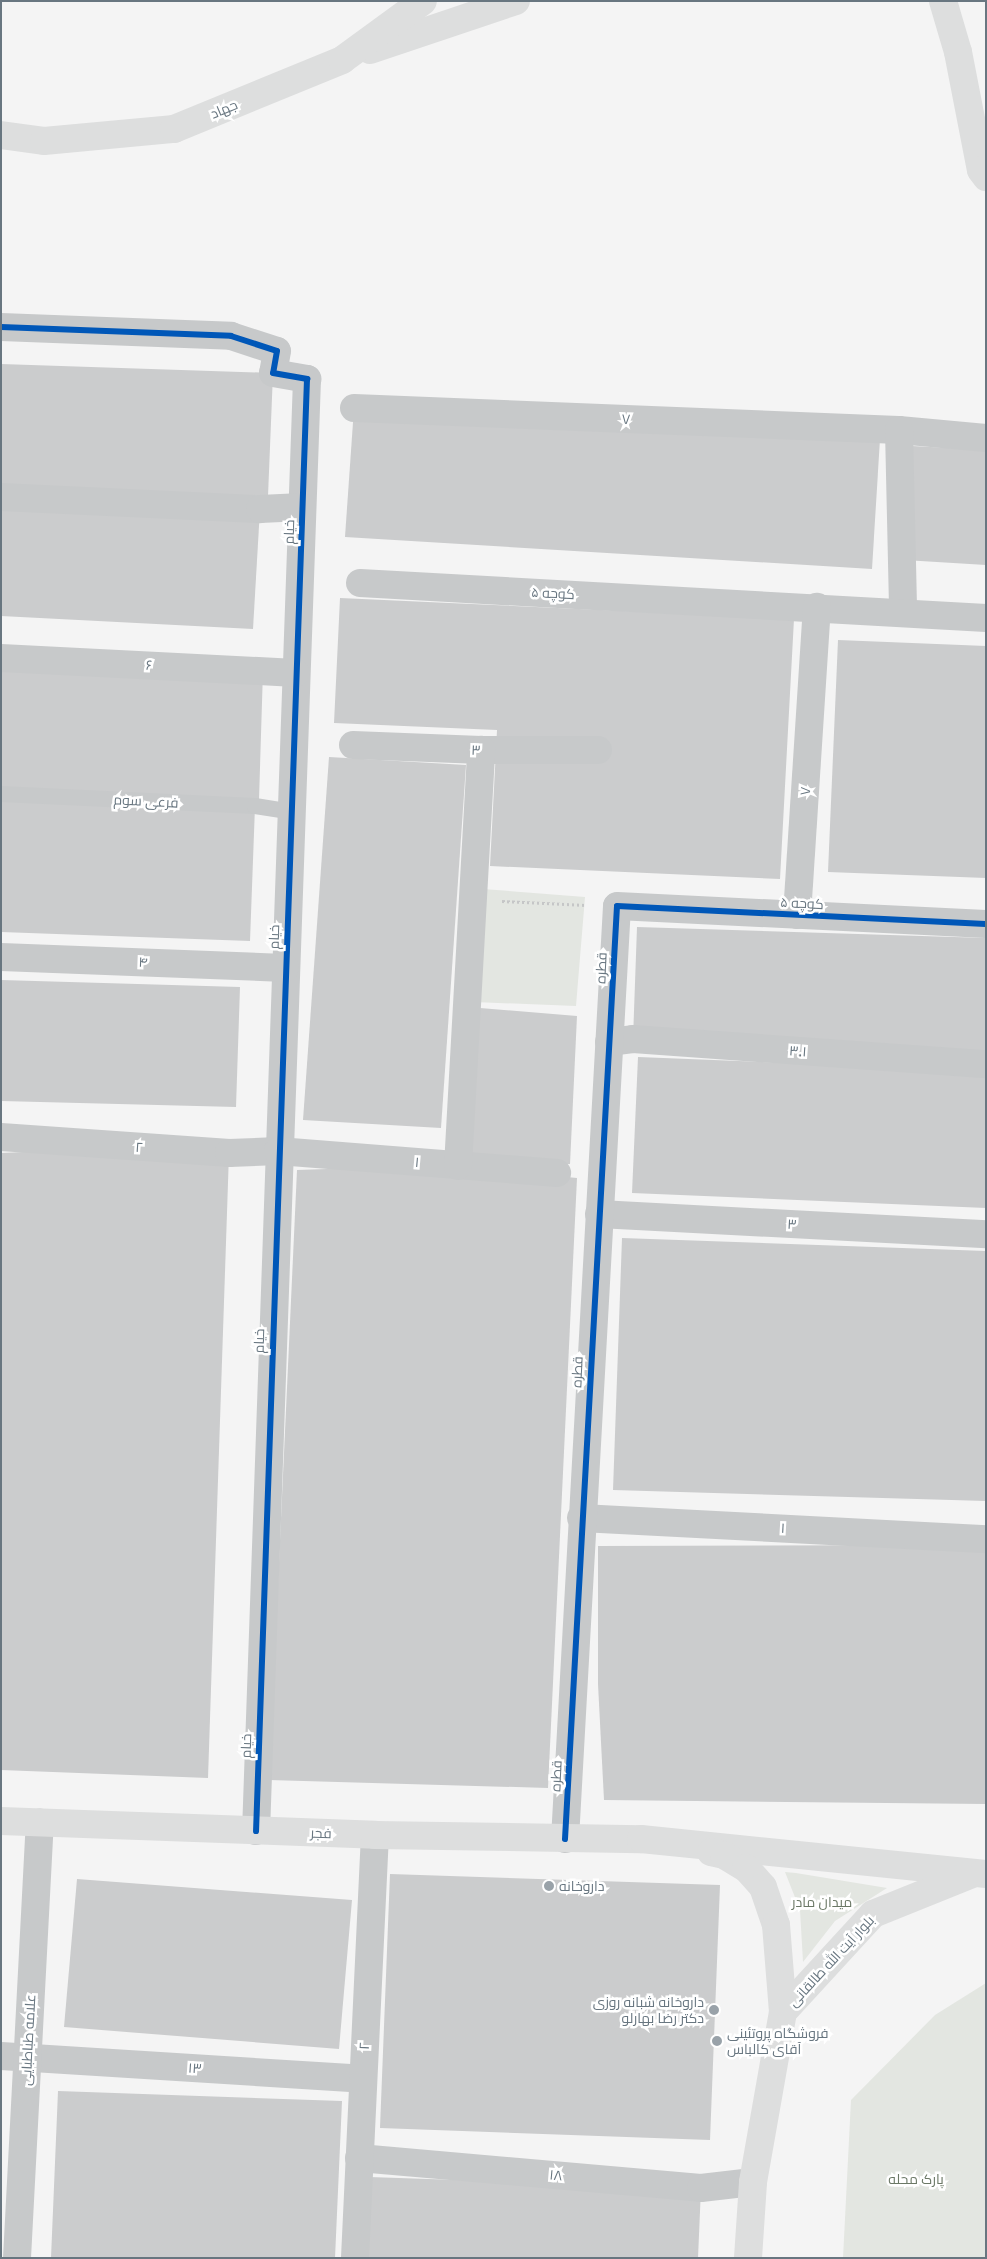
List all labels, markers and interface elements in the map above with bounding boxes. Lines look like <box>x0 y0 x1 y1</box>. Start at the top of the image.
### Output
street label: جهاد <box>208 96 240 122</box>
street label: ۷ <box>621 410 631 428</box>
street label: خیام <box>280 519 298 545</box>
street label: کوچه ۵ <box>531 583 575 603</box>
street label: ۶ <box>145 656 153 674</box>
street label: ۳ <box>471 741 481 759</box>
street label: ۷ <box>796 786 814 796</box>
street label: فرعی سوم <box>113 791 179 811</box>
street label: کوچه ۵ <box>780 893 824 913</box>
street label: خیام <box>265 924 283 950</box>
street label: قطره <box>592 952 610 984</box>
street label: ۴ <box>138 953 148 971</box>
street label: ۳.۱ <box>789 1042 807 1060</box>
street label: ۲ <box>135 1138 143 1156</box>
street label: ۱ <box>414 1153 420 1171</box>
street label: ۳ <box>787 1215 797 1233</box>
street label: خیام <box>250 1328 268 1354</box>
street label: قطره <box>568 1356 586 1388</box>
street label: ۱ <box>780 1519 786 1537</box>
street label: خیام <box>237 1733 255 1759</box>
street label: قطره <box>547 1760 565 1792</box>
street label: فجر <box>310 1824 332 1842</box>
place label: داروخانه <box>559 1878 605 1894</box>
marker: داروخانه <box>543 1880 555 1892</box>
park label: میدان مادر <box>792 1894 852 1910</box>
street label: بلوار آیت الله طالقانی <box>784 1912 878 2010</box>
street label: علامه طباطبایی <box>17 1994 39 2086</box>
place label: داروخانه شبانه روزی دکتر رضا بهارلو <box>593 1994 704 2026</box>
marker: داروخانه شبانه روزی دکتر رضا بهارلو <box>708 2004 720 2016</box>
place label: فروشگاه پروتئینی آقای کالباس <box>727 2025 828 2058</box>
marker: فروشگاه پروتئینی آقای کالباس <box>711 2035 723 2047</box>
street label: ۲ <box>355 2042 373 2050</box>
street label: ۱۳ <box>188 2059 202 2077</box>
street label: ۱۸ <box>549 2166 563 2184</box>
park label: پارک محله <box>888 2171 944 2187</box>

